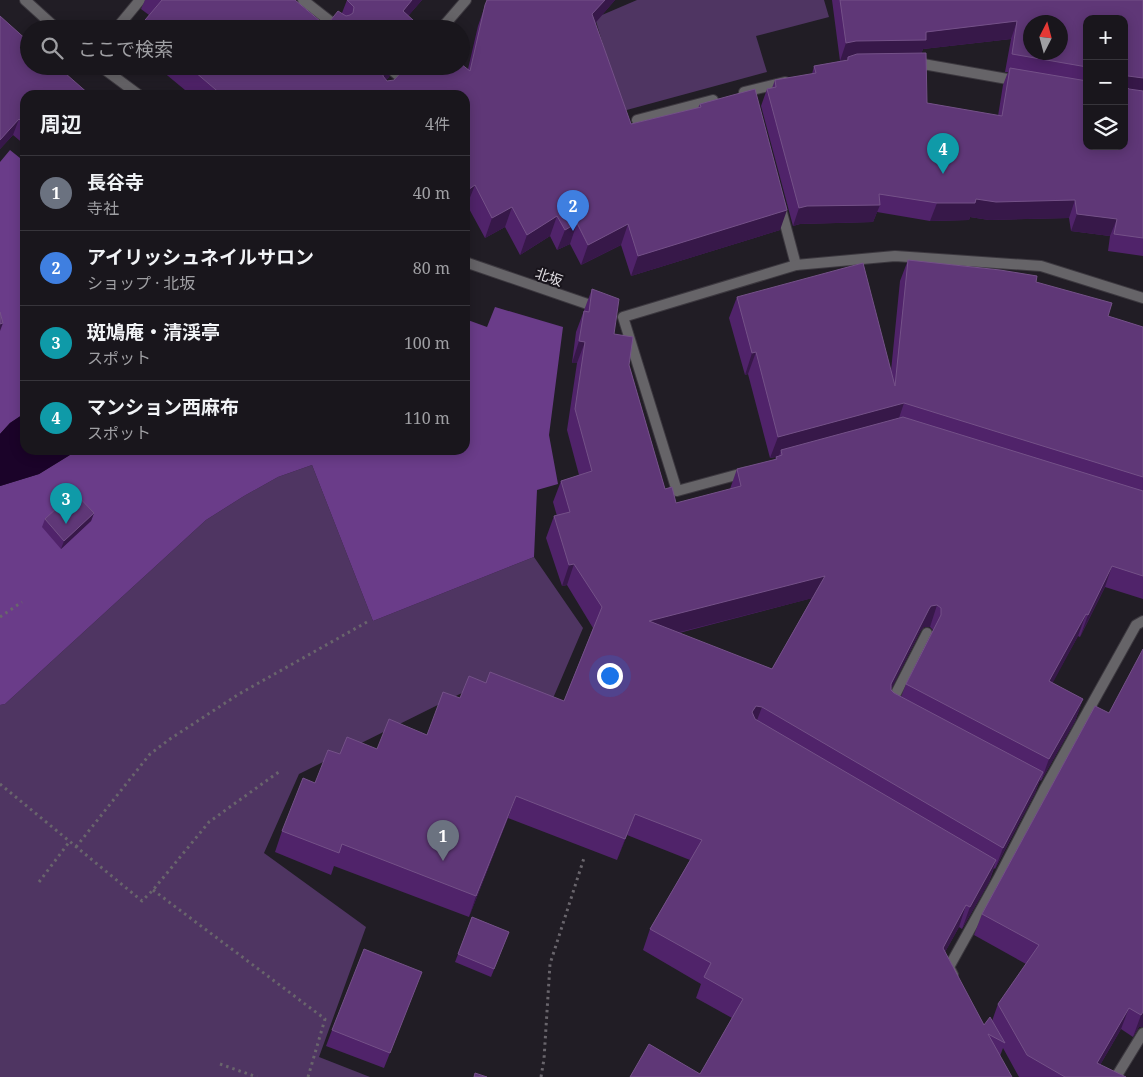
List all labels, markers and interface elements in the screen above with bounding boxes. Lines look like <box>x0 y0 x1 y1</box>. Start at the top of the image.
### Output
north arrow <box>1023 15 1068 60</box>
map controls <box>1083 15 1128 150</box>
button: + <box>1083 15 1128 60</box>
search box <box>20 20 470 75</box>
icon: search <box>38 34 66 62</box>
text: ここで検索 <box>78 36 173 62</box>
button: − <box>1083 60 1128 105</box>
button: layers <box>1083 105 1128 150</box>
text: 周辺 <box>40 110 82 138</box>
text: 4件 <box>425 113 450 135</box>
pin: 4 <box>927 133 959 174</box>
text: 長谷寺 <box>87 169 144 195</box>
text: 1 <box>51 182 61 204</box>
text: 40 m <box>413 182 450 204</box>
pin: 2 <box>557 190 589 231</box>
text: 寺社 <box>87 197 119 219</box>
text: アイリッシュネイルサロン <box>87 244 314 270</box>
text: 2 <box>51 257 61 279</box>
text: 80 m <box>413 257 450 279</box>
street label: 北坂 <box>533 263 565 290</box>
text: ショップ · 北坂 <box>87 272 195 294</box>
text: 斑鳩庵・清渓亭 <box>87 319 220 345</box>
text: 3 <box>51 332 61 354</box>
text: 100 m <box>404 332 450 354</box>
text: スポット <box>87 347 151 369</box>
text: マンション西麻布 <box>87 394 239 420</box>
text: 4 <box>51 407 61 429</box>
text: 110 m <box>404 407 450 429</box>
text: スポット <box>87 422 151 444</box>
pin: 3 <box>50 483 82 524</box>
your location <box>597 663 623 689</box>
pin: 1 <box>427 820 459 861</box>

